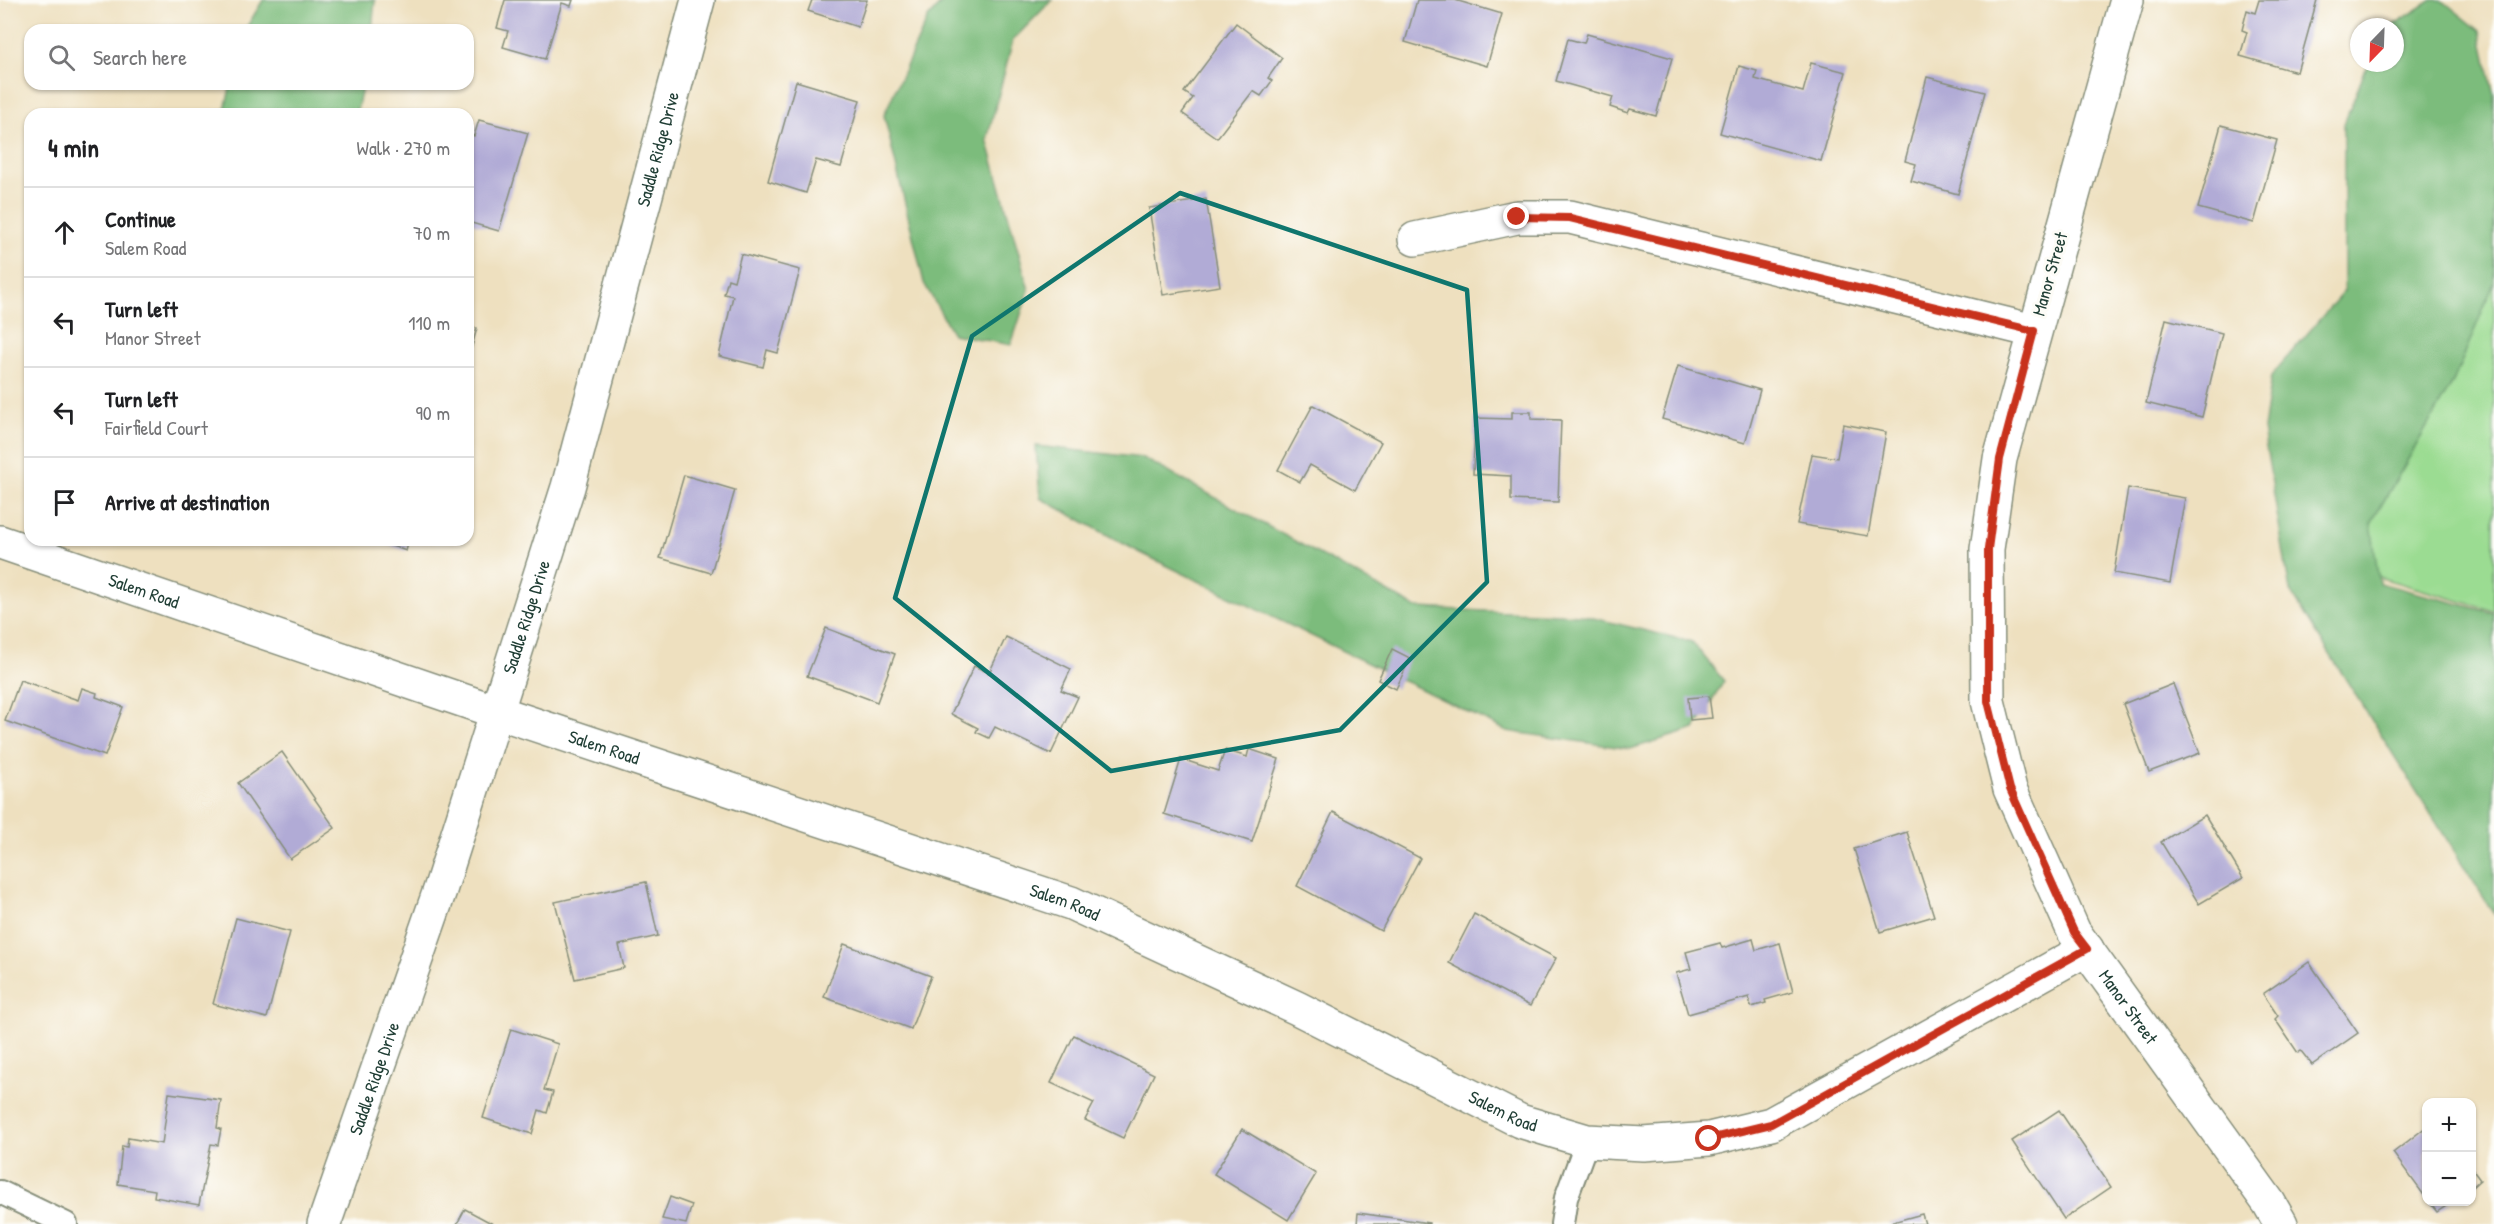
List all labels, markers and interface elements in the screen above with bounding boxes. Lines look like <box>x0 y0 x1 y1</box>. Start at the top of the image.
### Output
north arrow <box>2350 18 2404 72</box>
search box <box>24 24 474 90</box>
icon: search <box>45 41 78 74</box>
text: Search here <box>93 42 187 72</box>
street label: Saddle Ridge Drive <box>630 89 685 209</box>
text: 4 min <box>48 130 99 165</box>
text: Walk · 270 m <box>357 134 450 161</box>
route end <box>1503 203 1529 229</box>
text: Continue <box>105 204 176 234</box>
icon: ahead <box>48 216 81 249</box>
text: 70 m <box>413 219 450 246</box>
street label: Manor Street <box>2026 228 2074 319</box>
text: Salem Road <box>105 234 186 261</box>
text: Turn left <box>105 294 178 324</box>
icon: left <box>48 306 81 339</box>
text: 110 m <box>408 309 450 336</box>
text: Manor Street <box>105 324 201 351</box>
text: Turn left <box>105 384 178 414</box>
icon: left <box>48 396 81 429</box>
text: 90 m <box>416 399 450 426</box>
text: Fairfield Court <box>105 414 208 441</box>
icon: arrive <box>48 486 81 519</box>
text: Arrive at destination <box>105 487 270 517</box>
street label: Saddle Ridge Drive <box>496 557 556 677</box>
street label: Salem Road <box>105 567 183 614</box>
street label: Salem Road <box>565 724 643 771</box>
street label: Salem Road <box>1027 877 1104 927</box>
street label: Manor Street <box>2093 964 2164 1050</box>
street label: Saddle Ridge Drive <box>343 1019 405 1138</box>
street label: Salem Road <box>1465 1084 1540 1137</box>
map controls <box>2422 1098 2476 1206</box>
button: + <box>2422 1098 2476 1152</box>
route start <box>1695 1125 1721 1151</box>
button: − <box>2422 1152 2476 1206</box>

